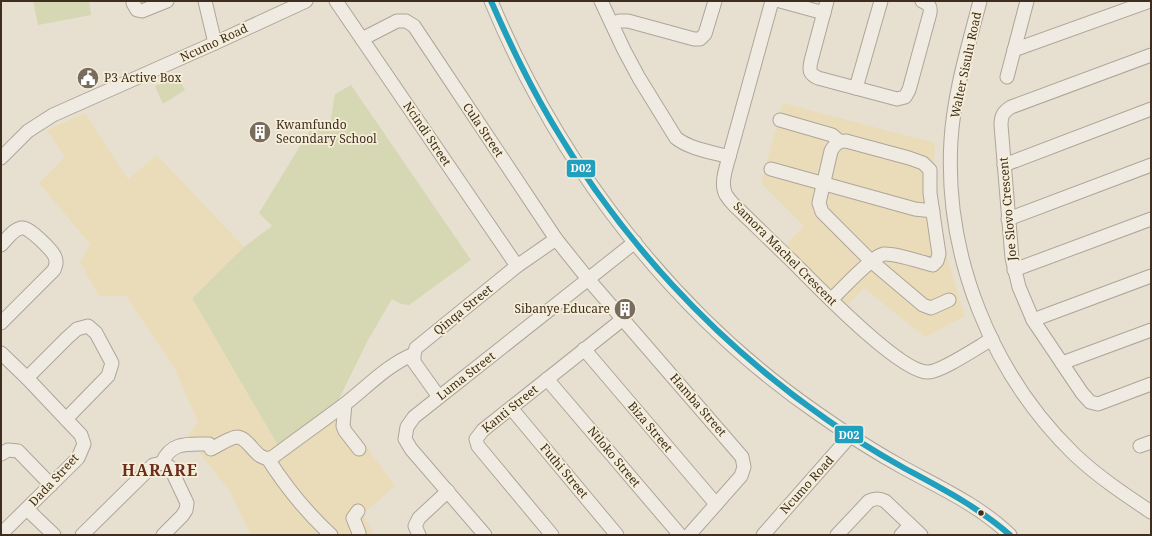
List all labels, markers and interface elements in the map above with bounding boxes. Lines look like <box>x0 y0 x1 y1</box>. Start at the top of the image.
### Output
street label: Walter Sisulu Road <box>946 10 985 120</box>
street label: Ncumo Road <box>177 19 251 66</box>
public building icon: P3 Active Box <box>75 65 101 91</box>
place label: P3 Active Box <box>104 69 182 86</box>
street label: Ncindi Street <box>400 98 455 169</box>
street label: Cula Street <box>459 99 508 160</box>
place label: Kwamfundo Secondary School <box>276 116 377 147</box>
building icon: Kwamfundo Secondary School <box>247 119 273 145</box>
street label: Joe Slovo Crescent <box>994 156 1021 263</box>
line badge: D02 <box>566 159 596 178</box>
text: D02 <box>571 160 591 175</box>
street label: Samora Machel Crescent <box>730 198 841 309</box>
street label: Qinqa Street <box>430 281 496 339</box>
building icon: Sibanye Educare <box>612 296 638 322</box>
place label: Sibanye Educare <box>514 300 610 317</box>
street label: Luma Street <box>433 347 498 404</box>
street label: Hamba Street <box>666 370 730 440</box>
street label: Kanti Street <box>478 381 541 436</box>
street label: Biza Street <box>624 398 677 456</box>
street label: Ntloko Street <box>584 423 645 491</box>
line badge: D02 <box>834 425 864 444</box>
text: D02 <box>839 427 859 442</box>
street label: Futhi Street <box>536 440 592 502</box>
street label: Dada Street <box>25 450 82 510</box>
street label: Ncumo Road <box>776 451 838 517</box>
district label: HARARE <box>122 459 198 481</box>
unlabelled marker <box>976 508 986 518</box>

